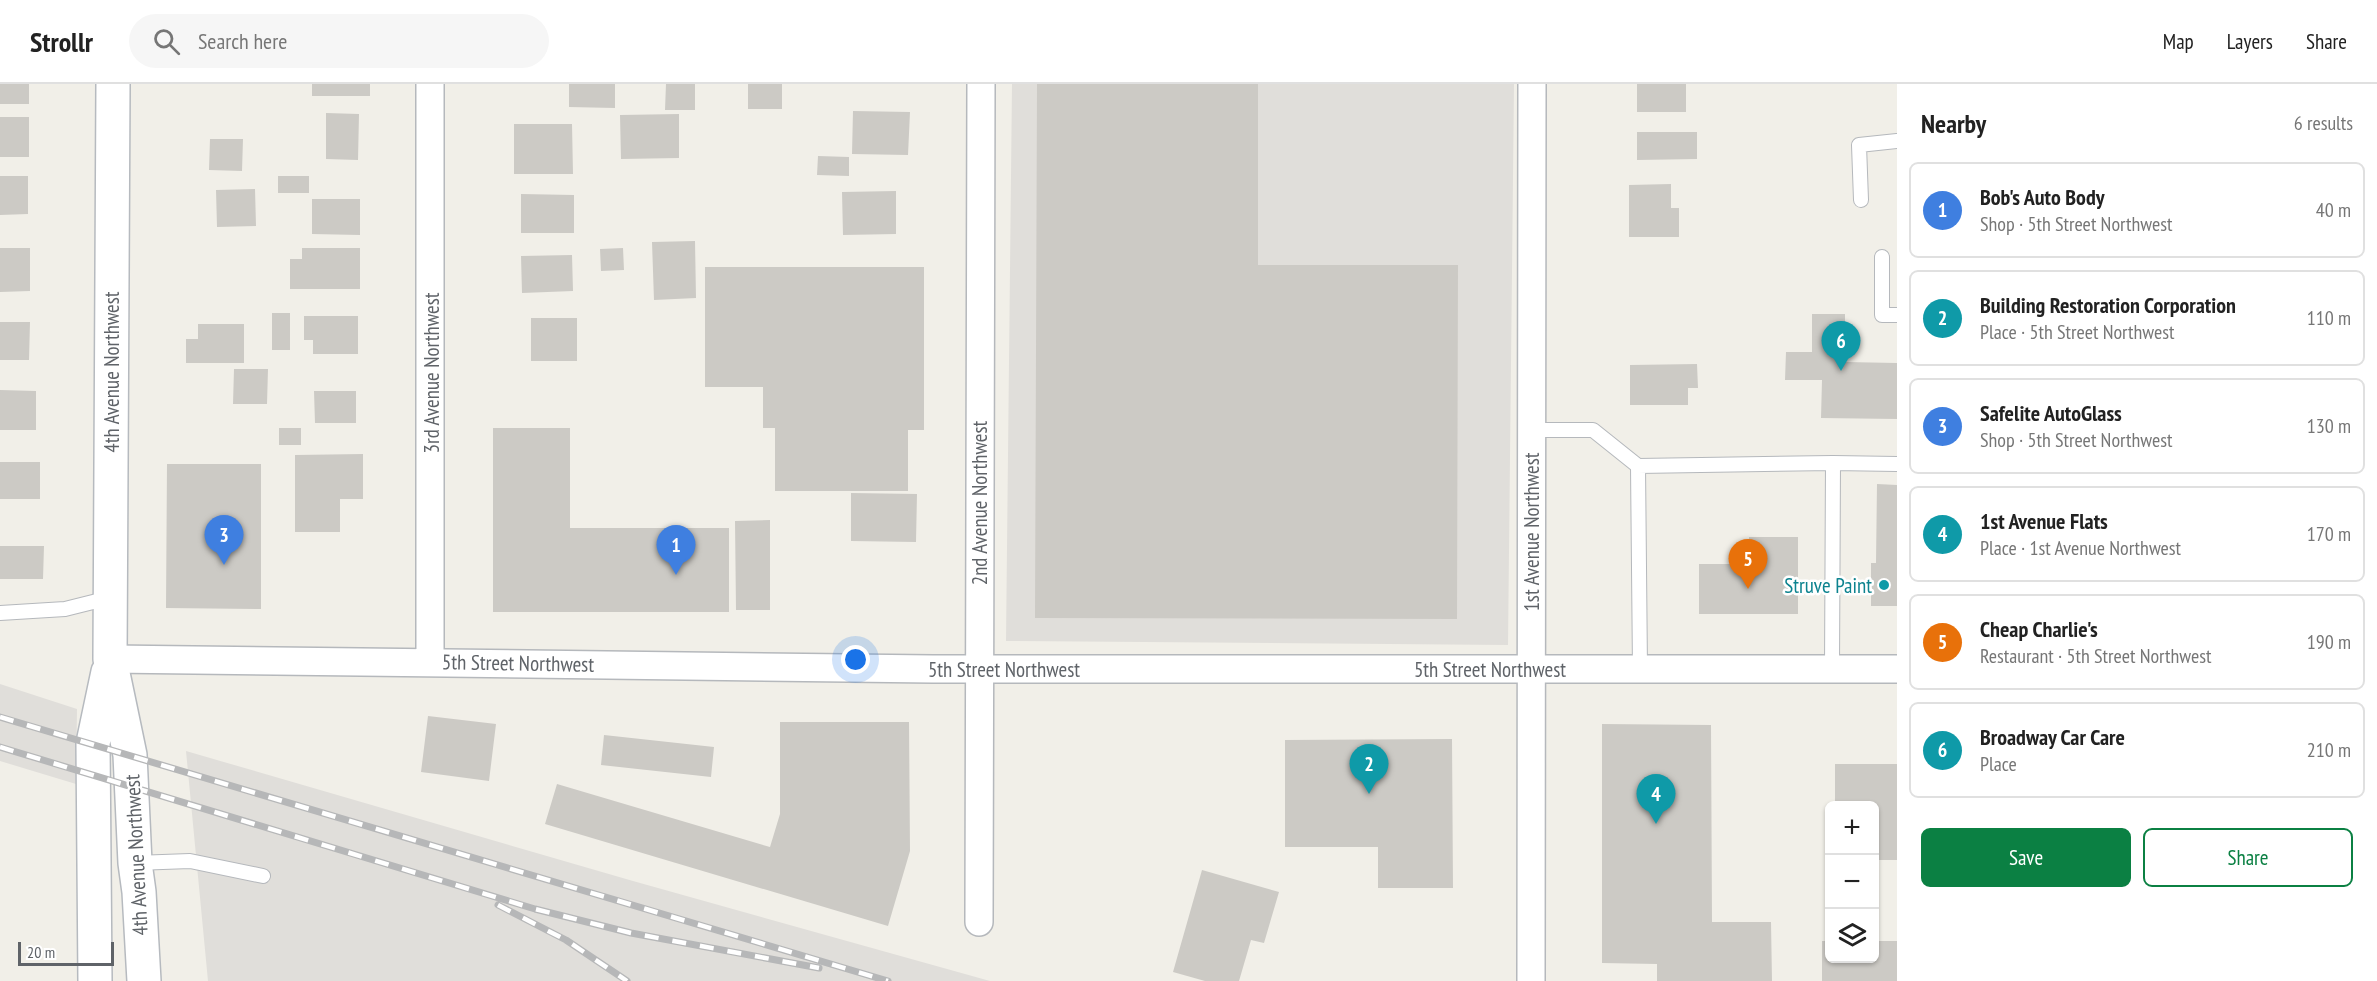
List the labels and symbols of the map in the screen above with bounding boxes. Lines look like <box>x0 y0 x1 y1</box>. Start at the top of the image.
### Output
street label: 4th Avenue Northwest <box>98 291 125 453</box>
street label: 3rd Avenue Northwest <box>418 292 445 454</box>
pin: 6 <box>1822 322 1860 371</box>
street label: 2nd Avenue Northwest <box>966 420 993 585</box>
street label: 1st Avenue Northwest <box>1518 452 1545 612</box>
pin: 3 <box>204 516 244 565</box>
pin: 1 <box>656 526 696 575</box>
pin: 5 <box>1728 540 1768 589</box>
place label: Struve Paint <box>1784 572 1872 599</box>
marker: Struve Paint <box>1877 578 1891 592</box>
your location <box>841 645 870 674</box>
street label: 5th Street Northwest <box>442 648 595 678</box>
street label: 5th Street Northwest <box>928 656 1080 683</box>
street label: 5th Street Northwest <box>1414 656 1566 683</box>
pin: 2 <box>1350 744 1388 794</box>
street label: 4th Avenue Northwest <box>118 774 154 936</box>
pin: 4 <box>1636 774 1676 824</box>
scale bar <box>18 939 114 966</box>

